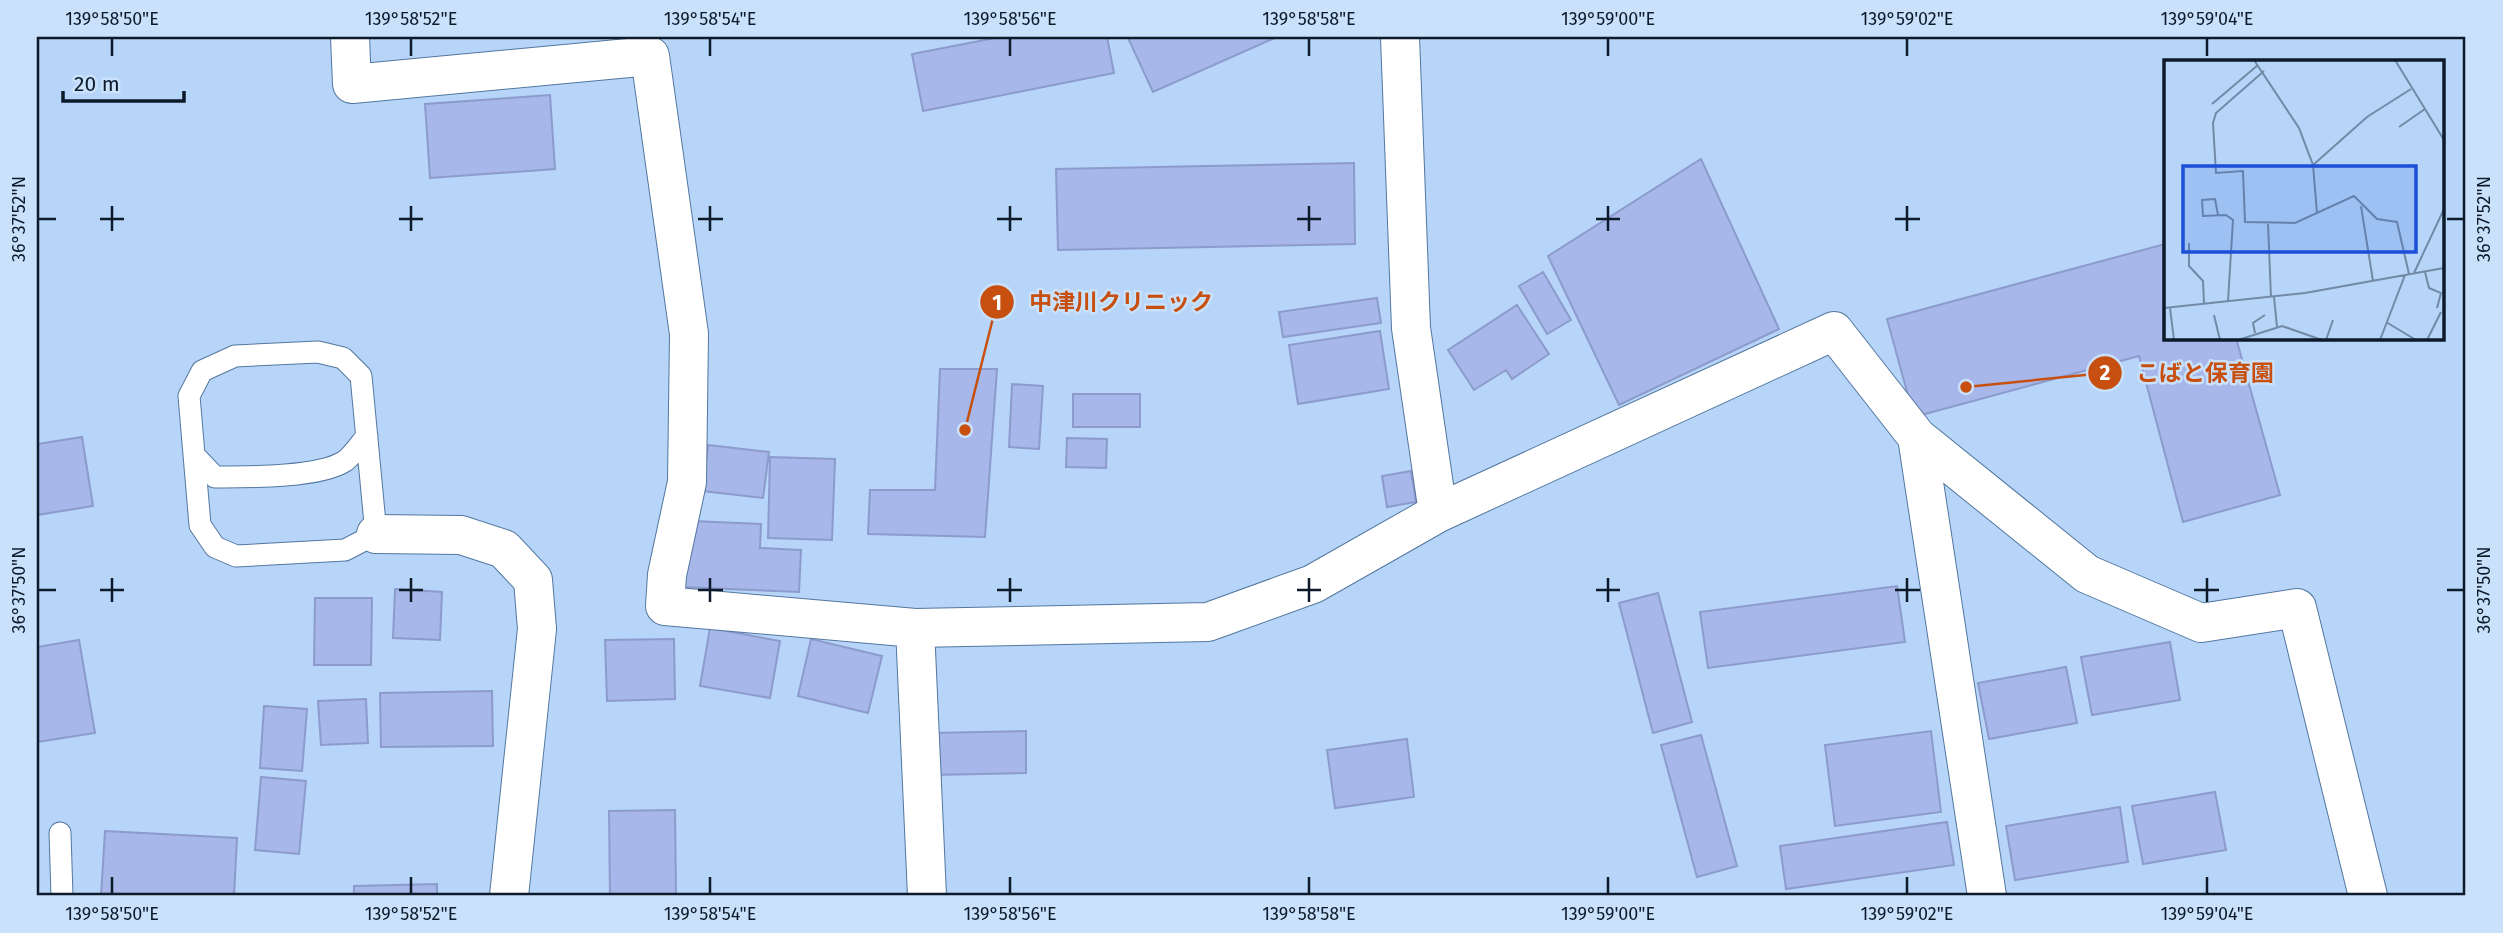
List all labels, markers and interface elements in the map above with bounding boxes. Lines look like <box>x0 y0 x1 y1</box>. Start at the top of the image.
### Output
text: 139°58'50"E <box>65 8 159 30</box>
text: 139°58'52"E <box>365 8 457 30</box>
text: 139°58'54"E <box>664 8 756 30</box>
text: 139°58'56"E <box>963 8 1057 30</box>
text: 139°58'58"E <box>1262 8 1356 30</box>
text: 139°59'00"E <box>1561 8 1655 30</box>
text: 139°59'02"E <box>1861 8 1953 30</box>
text: 139°59'04"E <box>2161 8 2253 30</box>
scale bar <box>63 60 184 104</box>
inset map <box>2164 60 2444 340</box>
text: 20 m <box>74 71 120 97</box>
text: 36°37'52"N <box>8 176 30 262</box>
text: 36°37'52"N <box>2473 176 2495 262</box>
callout: 中津川クリニック <box>980 280 1227 324</box>
text: 中津川クリニック <box>1029 288 1213 316</box>
text: 1 <box>992 290 1002 316</box>
callout: こばと保育園 <box>2087 351 2288 395</box>
text: こばと保育園 <box>2136 359 2274 387</box>
text: 2 <box>2100 360 2111 386</box>
text: 36°37'50"N <box>8 546 30 634</box>
text: 36°37'50"N <box>2473 546 2495 634</box>
text: 139°58'50"E <box>65 903 159 925</box>
text: 139°58'52"E <box>365 903 457 925</box>
text: 139°58'54"E <box>664 903 756 925</box>
text: 139°58'56"E <box>963 903 1057 925</box>
text: 139°58'58"E <box>1262 903 1356 925</box>
text: 139°59'00"E <box>1561 903 1655 925</box>
text: 139°59'02"E <box>1861 903 1953 925</box>
text: 139°59'04"E <box>2161 903 2253 925</box>

